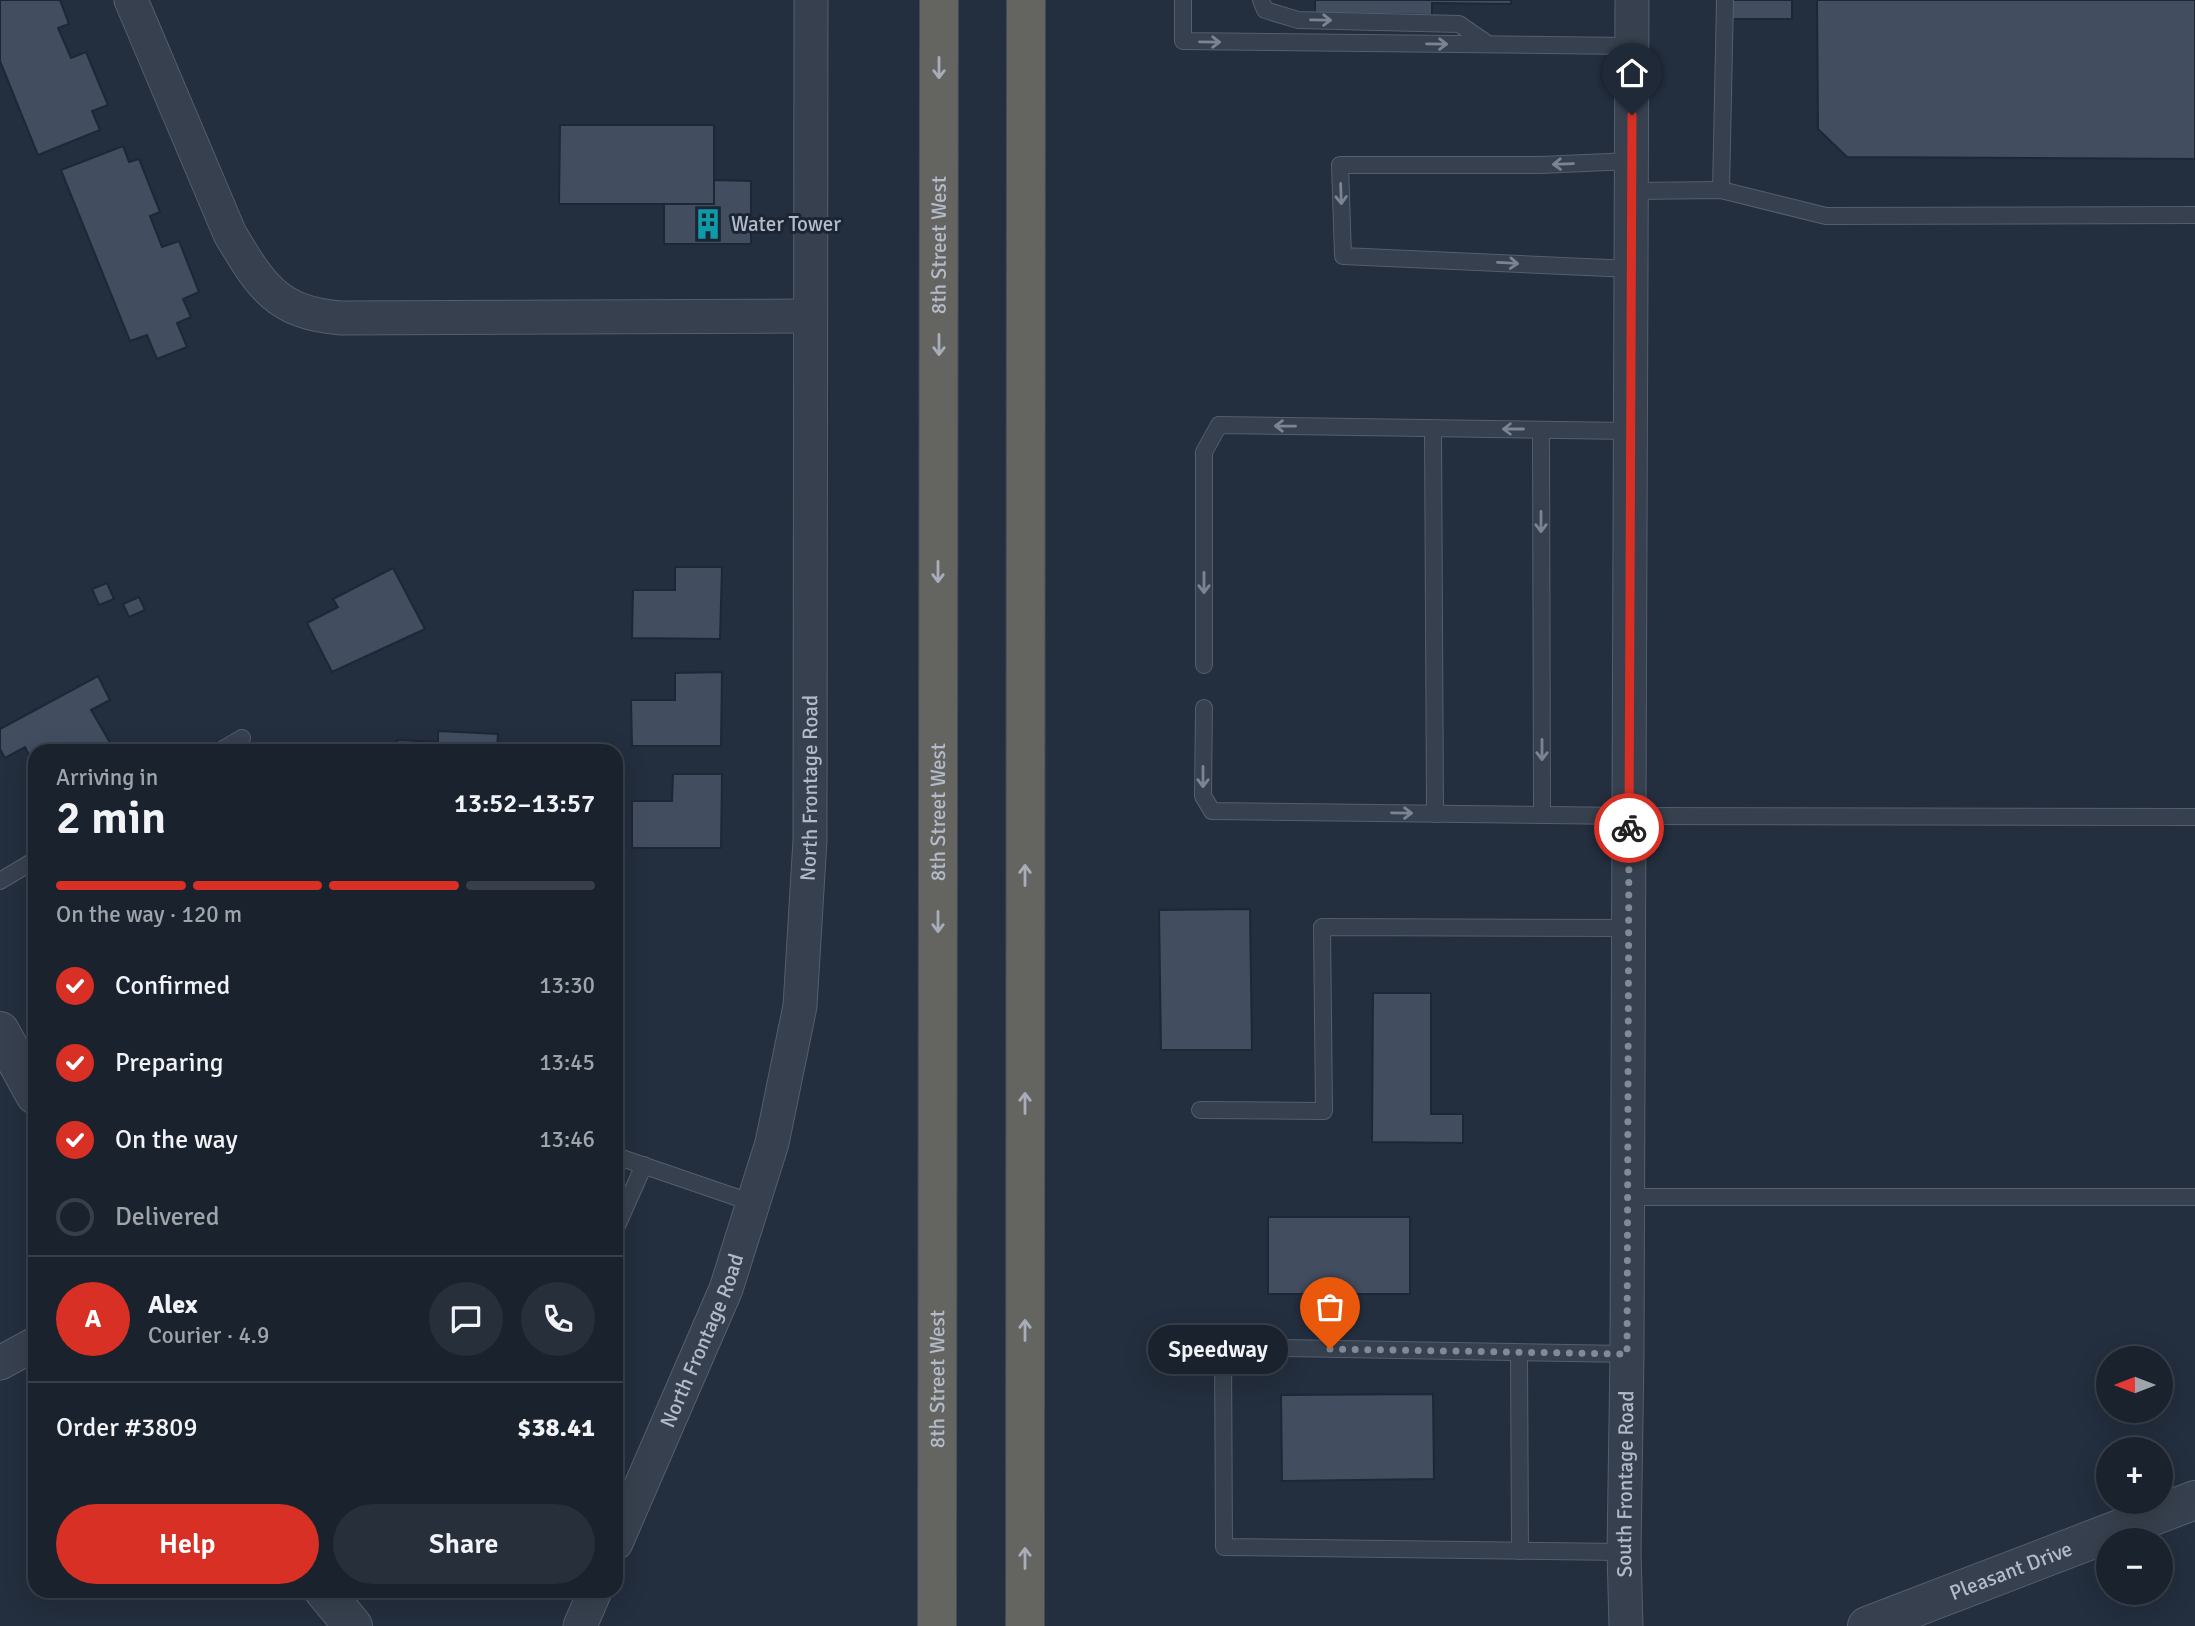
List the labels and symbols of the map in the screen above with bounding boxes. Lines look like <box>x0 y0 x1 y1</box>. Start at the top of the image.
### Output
one-way arrow <box>1309 14 1332 27</box>
one-way arrow <box>1198 35 1221 49</box>
one-way arrow <box>1426 37 1449 51</box>
pin <box>1602 43 1662 115</box>
one-way arrow <box>932 56 946 79</box>
one-way arrow <box>1552 157 1575 170</box>
street label: 8th Street West <box>926 176 952 314</box>
one-way arrow <box>1334 182 1348 205</box>
building icon: Water Tower <box>691 207 725 241</box>
place label: Water Tower <box>731 211 841 237</box>
one-way arrow <box>1497 257 1520 270</box>
one-way arrow <box>932 333 945 356</box>
one-way arrow <box>1274 420 1297 433</box>
one-way arrow <box>1502 423 1525 436</box>
one-way arrow <box>1534 511 1548 534</box>
one-way arrow <box>931 560 945 583</box>
one-way arrow <box>1197 571 1211 594</box>
street label: North Frontage Road <box>795 695 823 882</box>
one-way arrow <box>1535 738 1549 761</box>
street label: 8th Street West <box>925 743 951 881</box>
one-way arrow <box>1196 765 1210 788</box>
courier <box>1594 793 1664 863</box>
one-way arrow <box>1390 806 1413 820</box>
one-way arrow <box>1018 864 1032 887</box>
one-way arrow <box>931 910 945 933</box>
one-way arrow <box>1018 1092 1032 1115</box>
street label: North Frontage Road <box>655 1250 749 1432</box>
pin <box>1300 1277 1360 1349</box>
street label: 8th Street West <box>924 1310 950 1448</box>
one-way arrow <box>1018 1319 1032 1342</box>
callout: Speedway <box>1148 1324 1288 1374</box>
north arrow <box>2096 1346 2174 1423</box>
street label: South Frontage Road <box>1611 1390 1639 1578</box>
street label: Pleasant Drive <box>1946 1535 2076 1606</box>
one-way arrow <box>1018 1547 1032 1570</box>

